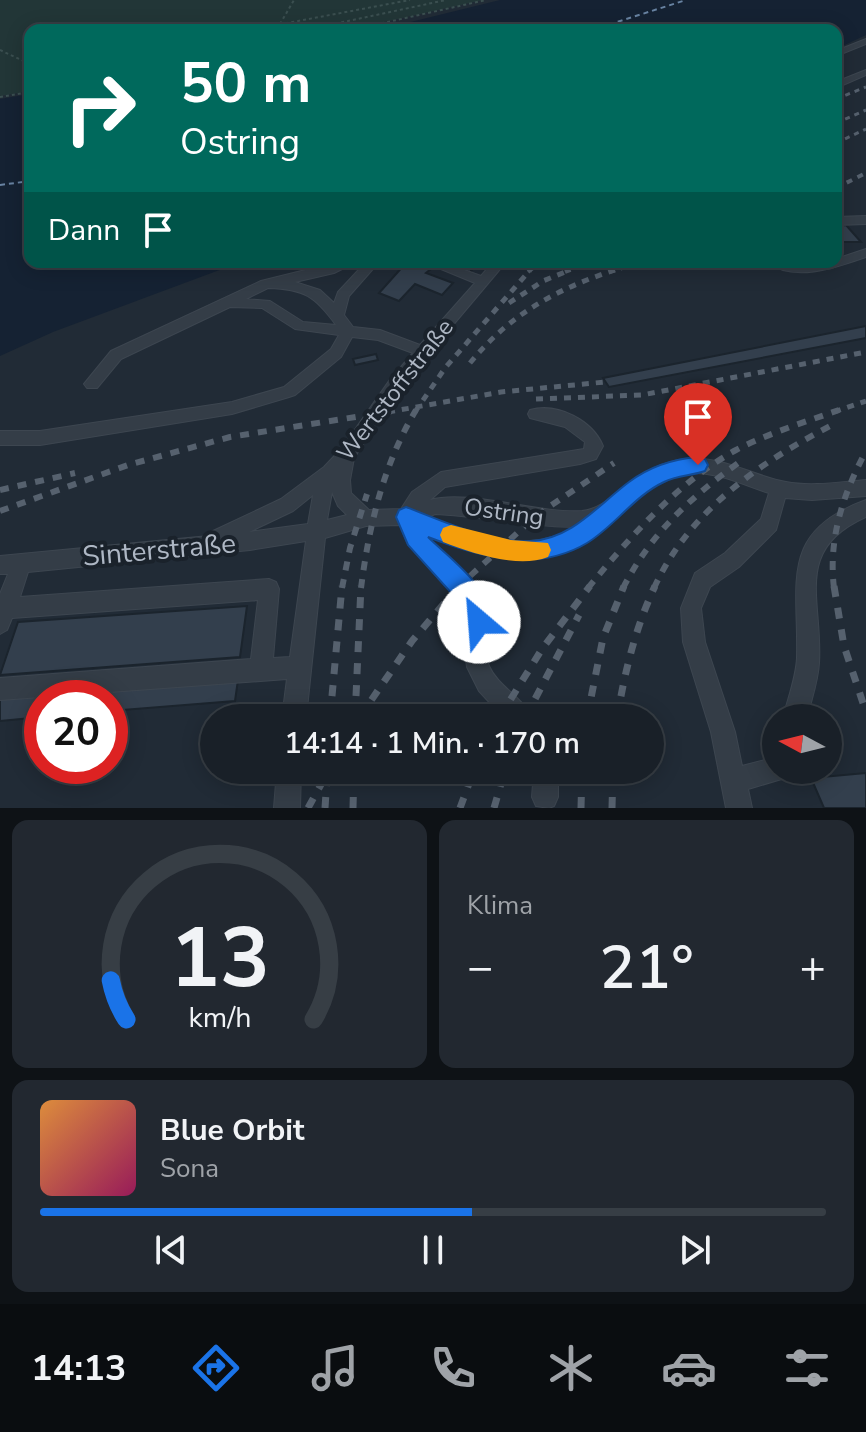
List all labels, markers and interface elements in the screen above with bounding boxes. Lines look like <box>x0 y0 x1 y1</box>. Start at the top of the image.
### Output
text: 50 m <box>180 45 311 122</box>
icon: right <box>48 56 152 160</box>
text: Ostring <box>180 118 300 167</box>
icon: arrive <box>136 208 180 252</box>
text: Dann <box>48 210 120 251</box>
street label: Wertstoffstraße <box>329 312 461 468</box>
pin <box>664 383 732 465</box>
icon: arrive <box>676 395 720 439</box>
street label: Ostring <box>462 491 546 533</box>
street label: Sinterstraße <box>81 524 237 576</box>
position arrow <box>437 580 521 664</box>
speed limit sign: 20 <box>24 680 128 784</box>
north arrow <box>762 704 842 784</box>
map controls <box>762 704 842 784</box>
text: 14:14 · 1 Min. · 170 m <box>284 723 580 764</box>
text: Klima <box>467 888 533 923</box>
text: 13 <box>170 902 269 1015</box>
text: 21° <box>599 927 694 1009</box>
text: − <box>467 938 493 998</box>
text: + <box>800 938 826 998</box>
text: km/h <box>188 998 251 1037</box>
text: Blue Orbit <box>160 1110 304 1151</box>
text: Sona <box>160 1151 219 1186</box>
icon: previous <box>149 1228 193 1272</box>
icon: pause <box>411 1228 455 1272</box>
icon: next <box>673 1228 717 1272</box>
icon: directions <box>188 1340 244 1396</box>
icon: music <box>307 1340 363 1396</box>
icon: phone <box>425 1340 481 1396</box>
icon: climate <box>543 1340 599 1396</box>
icon: car <box>661 1340 717 1396</box>
icon: filters <box>779 1340 835 1396</box>
text: 14:13 <box>31 1344 126 1393</box>

